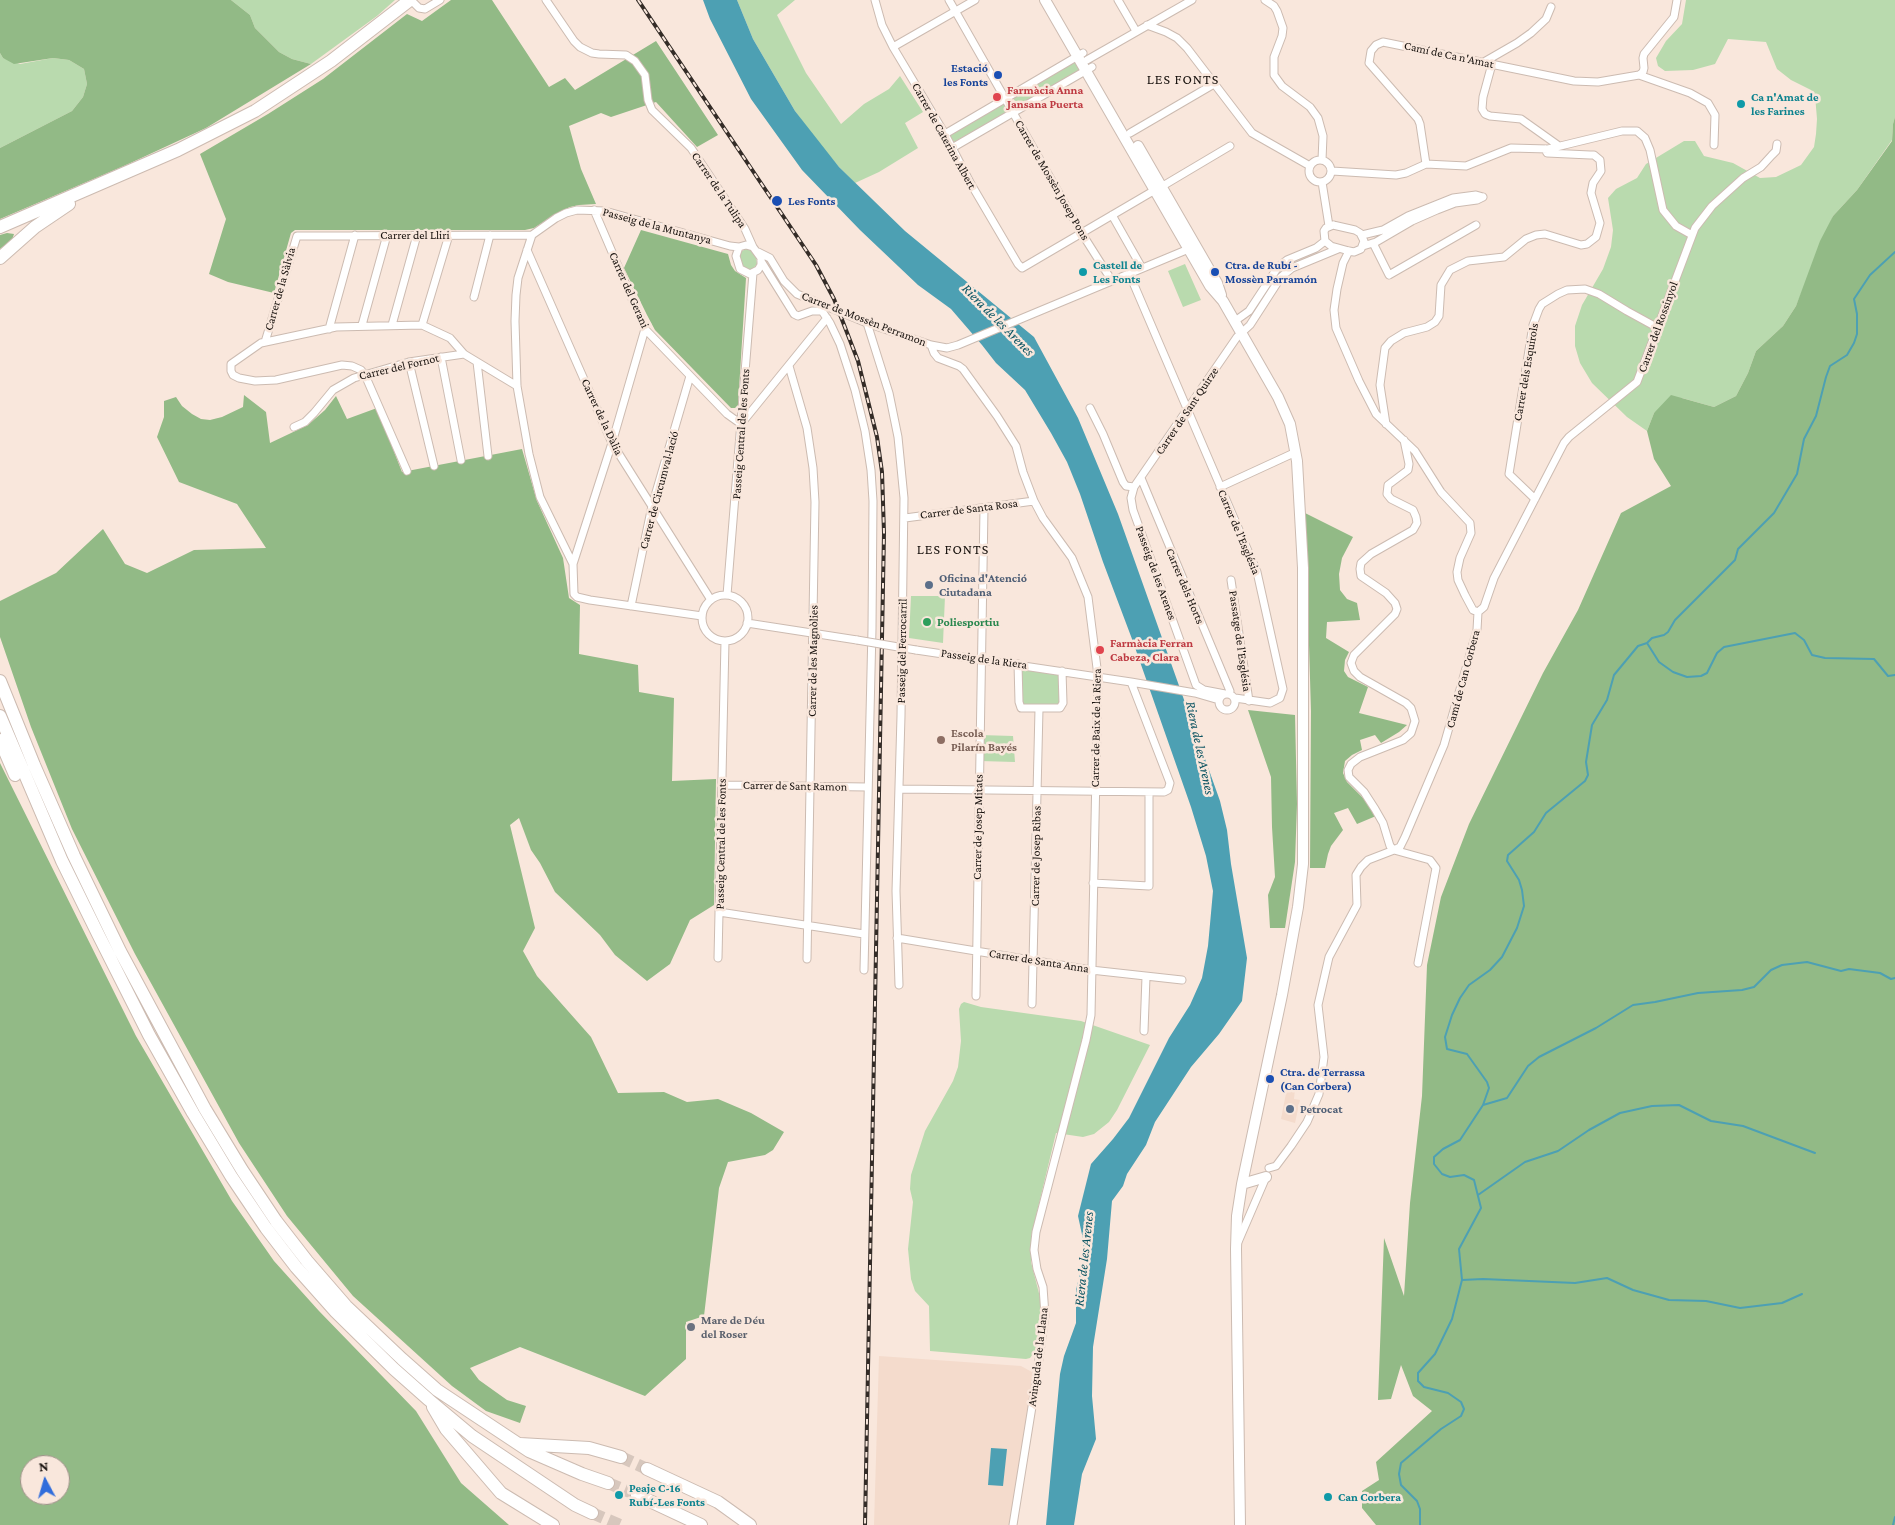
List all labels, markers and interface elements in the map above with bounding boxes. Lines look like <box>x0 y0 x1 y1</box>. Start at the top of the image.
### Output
street label: Camí de Ca n'Amat <box>1403 38 1495 72</box>
place label: Estació les Fonts <box>944 61 988 89</box>
marker: Estació les Fonts <box>992 69 1004 81</box>
district label: LES FONTS <box>1146 72 1220 88</box>
street label: Carrer de Caterina Albert <box>909 80 979 192</box>
place label: Farmàcia Anna Jansana Puerta <box>1007 83 1083 111</box>
place label: Ca n'Amat de les Farines <box>1751 90 1819 118</box>
marker: Farmàcia Anna Jansana Puerta <box>991 91 1003 103</box>
marker: Ca n'Amat de les Farines <box>1735 98 1747 110</box>
street label: Carrer de Mossèn Josep Pons <box>1012 117 1092 243</box>
street label: Carrer de la Tulipa <box>688 149 750 231</box>
marker: Les Fonts <box>770 194 784 208</box>
place label: Les Fonts <box>788 194 835 208</box>
street label: Passeig de la Muntanya <box>601 205 713 247</box>
street label: Carrer del Lliri <box>380 228 450 242</box>
street label: Carrer de la Sàlvia <box>261 246 299 332</box>
street label: Carrer del Gerani <box>606 250 652 330</box>
place label: Castell de Les Fonts <box>1093 258 1142 286</box>
place label: Ctra. de Rubí - Mossèn Parramón <box>1225 258 1317 286</box>
marker: Castell de Les Fonts <box>1077 266 1089 278</box>
marker: Ctra. de Rubí - Mossèn Parramón <box>1209 266 1221 278</box>
water label: Riera de les Arenes <box>958 280 1038 360</box>
street label: Carrer del Rossinyol <box>1635 280 1681 374</box>
street label: Carrer de Mossèn Perramon <box>799 288 929 350</box>
street label: Carrer dels Esquirols <box>1510 322 1542 422</box>
street label: Carrer del Fornot <box>357 351 441 383</box>
street label: Carrer de Sant Quirze <box>1152 365 1222 457</box>
street label: Passeig Central de les Fonts <box>729 368 753 500</box>
street label: Carrer de la Dàlia <box>578 376 626 458</box>
street label: Carrer de Circumval·lació <box>636 429 682 551</box>
street label: Carrer de l'Església <box>1215 487 1263 577</box>
street label: Carrer de Santa Rosa <box>919 496 1019 522</box>
street label: Passeig de les Arenes <box>1132 524 1180 622</box>
district label: LES FONTS <box>916 542 990 558</box>
street label: Carrer dels Horts <box>1163 546 1207 626</box>
place label: Oficina d'Atenció Ciutadana <box>939 571 1027 599</box>
marker: Oficina d'Atenció Ciutadana <box>923 579 935 591</box>
street label: Passatge de l'Església <box>1226 589 1254 693</box>
street label: Passeig del Ferrocarril <box>894 598 910 704</box>
street label: Carrer de les Magnòlies <box>805 605 821 717</box>
place label: Poliesportiu <box>937 615 999 629</box>
marker: Poliesportiu <box>921 616 933 628</box>
street label: Camí de Can Corbera <box>1443 628 1483 730</box>
place label: Farmàcia Ferran Cabeza, Clara <box>1110 636 1193 664</box>
marker: Farmàcia Ferran Cabeza, Clara <box>1094 644 1106 656</box>
street label: Passeig de la Riera <box>940 646 1028 672</box>
street label: Carrer de Baix de la Riera <box>1088 668 1104 788</box>
water label: Riera de les Arenes <box>1182 700 1218 796</box>
place label: Escola Pilarín Bayés <box>951 726 1017 754</box>
marker: Escola Pilarín Bayés <box>935 734 947 746</box>
street label: Carrer de Josep Mitats <box>970 774 986 880</box>
street label: Passeig Central de les Fonts <box>713 778 729 910</box>
street label: Carrer de Sant Ramon <box>743 778 847 794</box>
street label: Carrer de Josep Ribas <box>1028 806 1044 906</box>
street label: Carrer de Santa Anna <box>988 946 1090 976</box>
place label: Ctra. de Terrassa (Can Corbera) <box>1280 1065 1365 1093</box>
marker: Ctra. de Terrassa (Can Corbera) <box>1264 1073 1276 1085</box>
place label: Petrocat <box>1300 1102 1343 1116</box>
marker: Petrocat <box>1284 1103 1296 1115</box>
water label: Riera de les Arenes <box>1071 1211 1097 1307</box>
street label: Avinguda de la Llana <box>1025 1307 1051 1407</box>
place label: Mare de Déu del Roser <box>701 1313 765 1341</box>
marker: Mare de Déu del Roser <box>685 1321 697 1333</box>
north arrow <box>20 1455 70 1505</box>
text: N <box>38 1458 49 1475</box>
place label: Peaje C-16 Rubí-Les Fonts <box>629 1481 705 1509</box>
marker: Peaje C-16 Rubí-Les Fonts <box>613 1489 625 1501</box>
place label: Can Corbera <box>1338 1490 1401 1504</box>
marker: Can Corbera <box>1322 1491 1334 1503</box>

